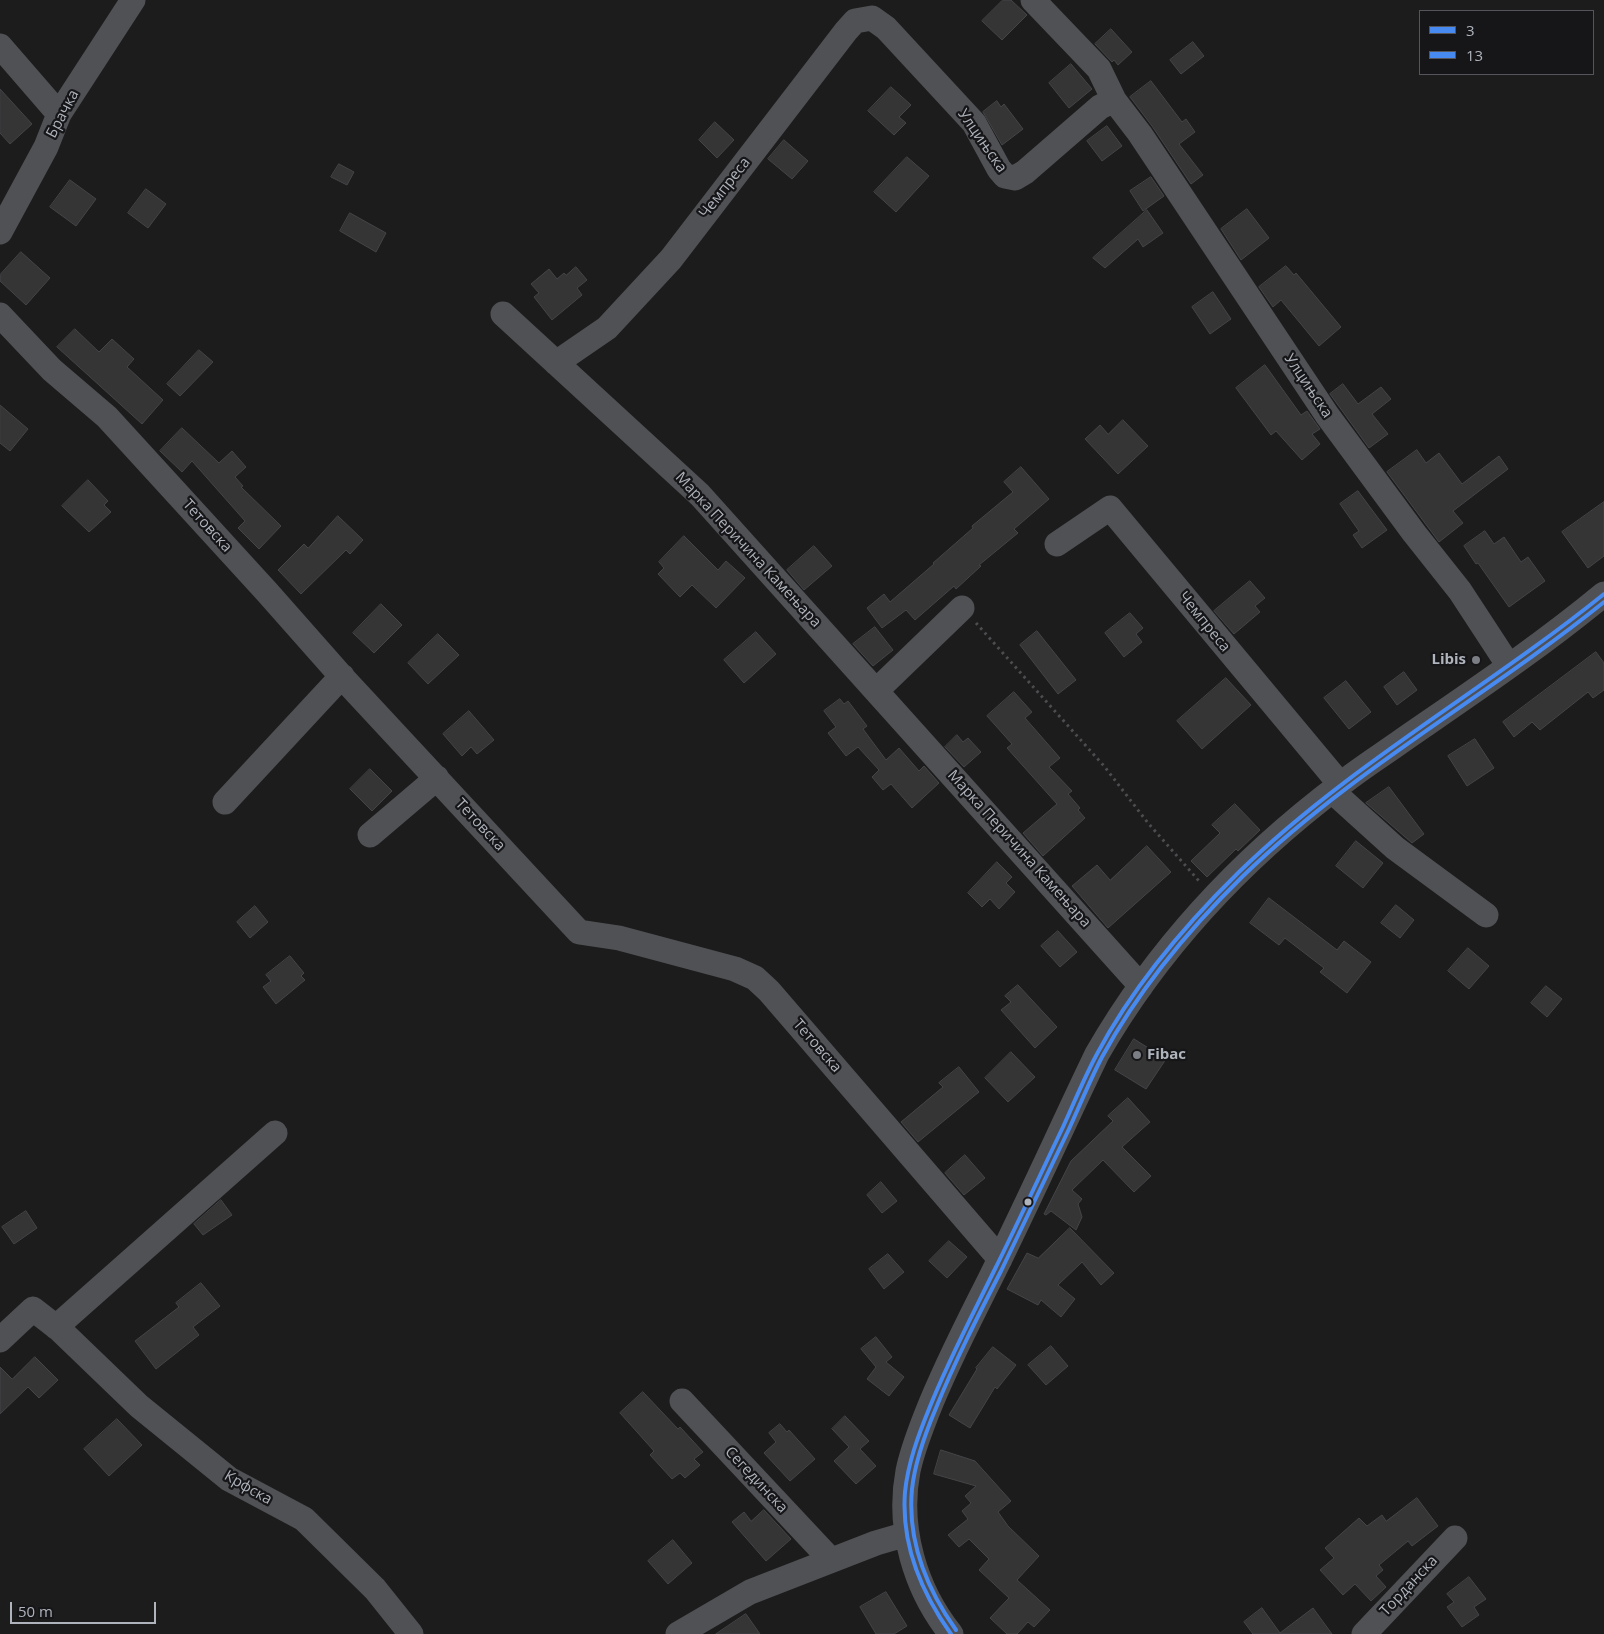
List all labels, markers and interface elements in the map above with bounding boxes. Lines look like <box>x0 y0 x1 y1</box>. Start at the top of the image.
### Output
legend <box>1419 10 1594 75</box>
text: 3 <box>1466 20 1475 40</box>
text: 13 <box>1466 45 1483 65</box>
street label: Брачка <box>43 87 83 141</box>
street label: Улцињска <box>954 106 1010 176</box>
street label: Чемпреса <box>696 154 754 222</box>
street label: Улцињска <box>1280 351 1336 421</box>
street label: Марка Перичина Камењара <box>671 469 825 631</box>
street label: Тетовска <box>179 496 235 556</box>
street label: Чемпреса <box>1174 588 1234 656</box>
place label: Libis <box>1431 651 1466 669</box>
marker: Libis <box>1470 654 1482 666</box>
street label: Марка Перичина Камењара <box>944 767 1094 931</box>
street label: Тетовска <box>451 795 509 855</box>
street label: Тетовска <box>789 1016 845 1076</box>
place label: Fibac <box>1147 1046 1186 1064</box>
marker: Fibac <box>1131 1049 1143 1061</box>
unlabelled marker <box>1023 1197 1033 1207</box>
street label: Сегединска <box>721 1443 791 1517</box>
street label: Крфска <box>221 1467 275 1509</box>
street label: Торданска <box>1376 1552 1442 1620</box>
scale bar <box>12 1592 159 1624</box>
text: 50 m <box>18 1601 53 1621</box>

